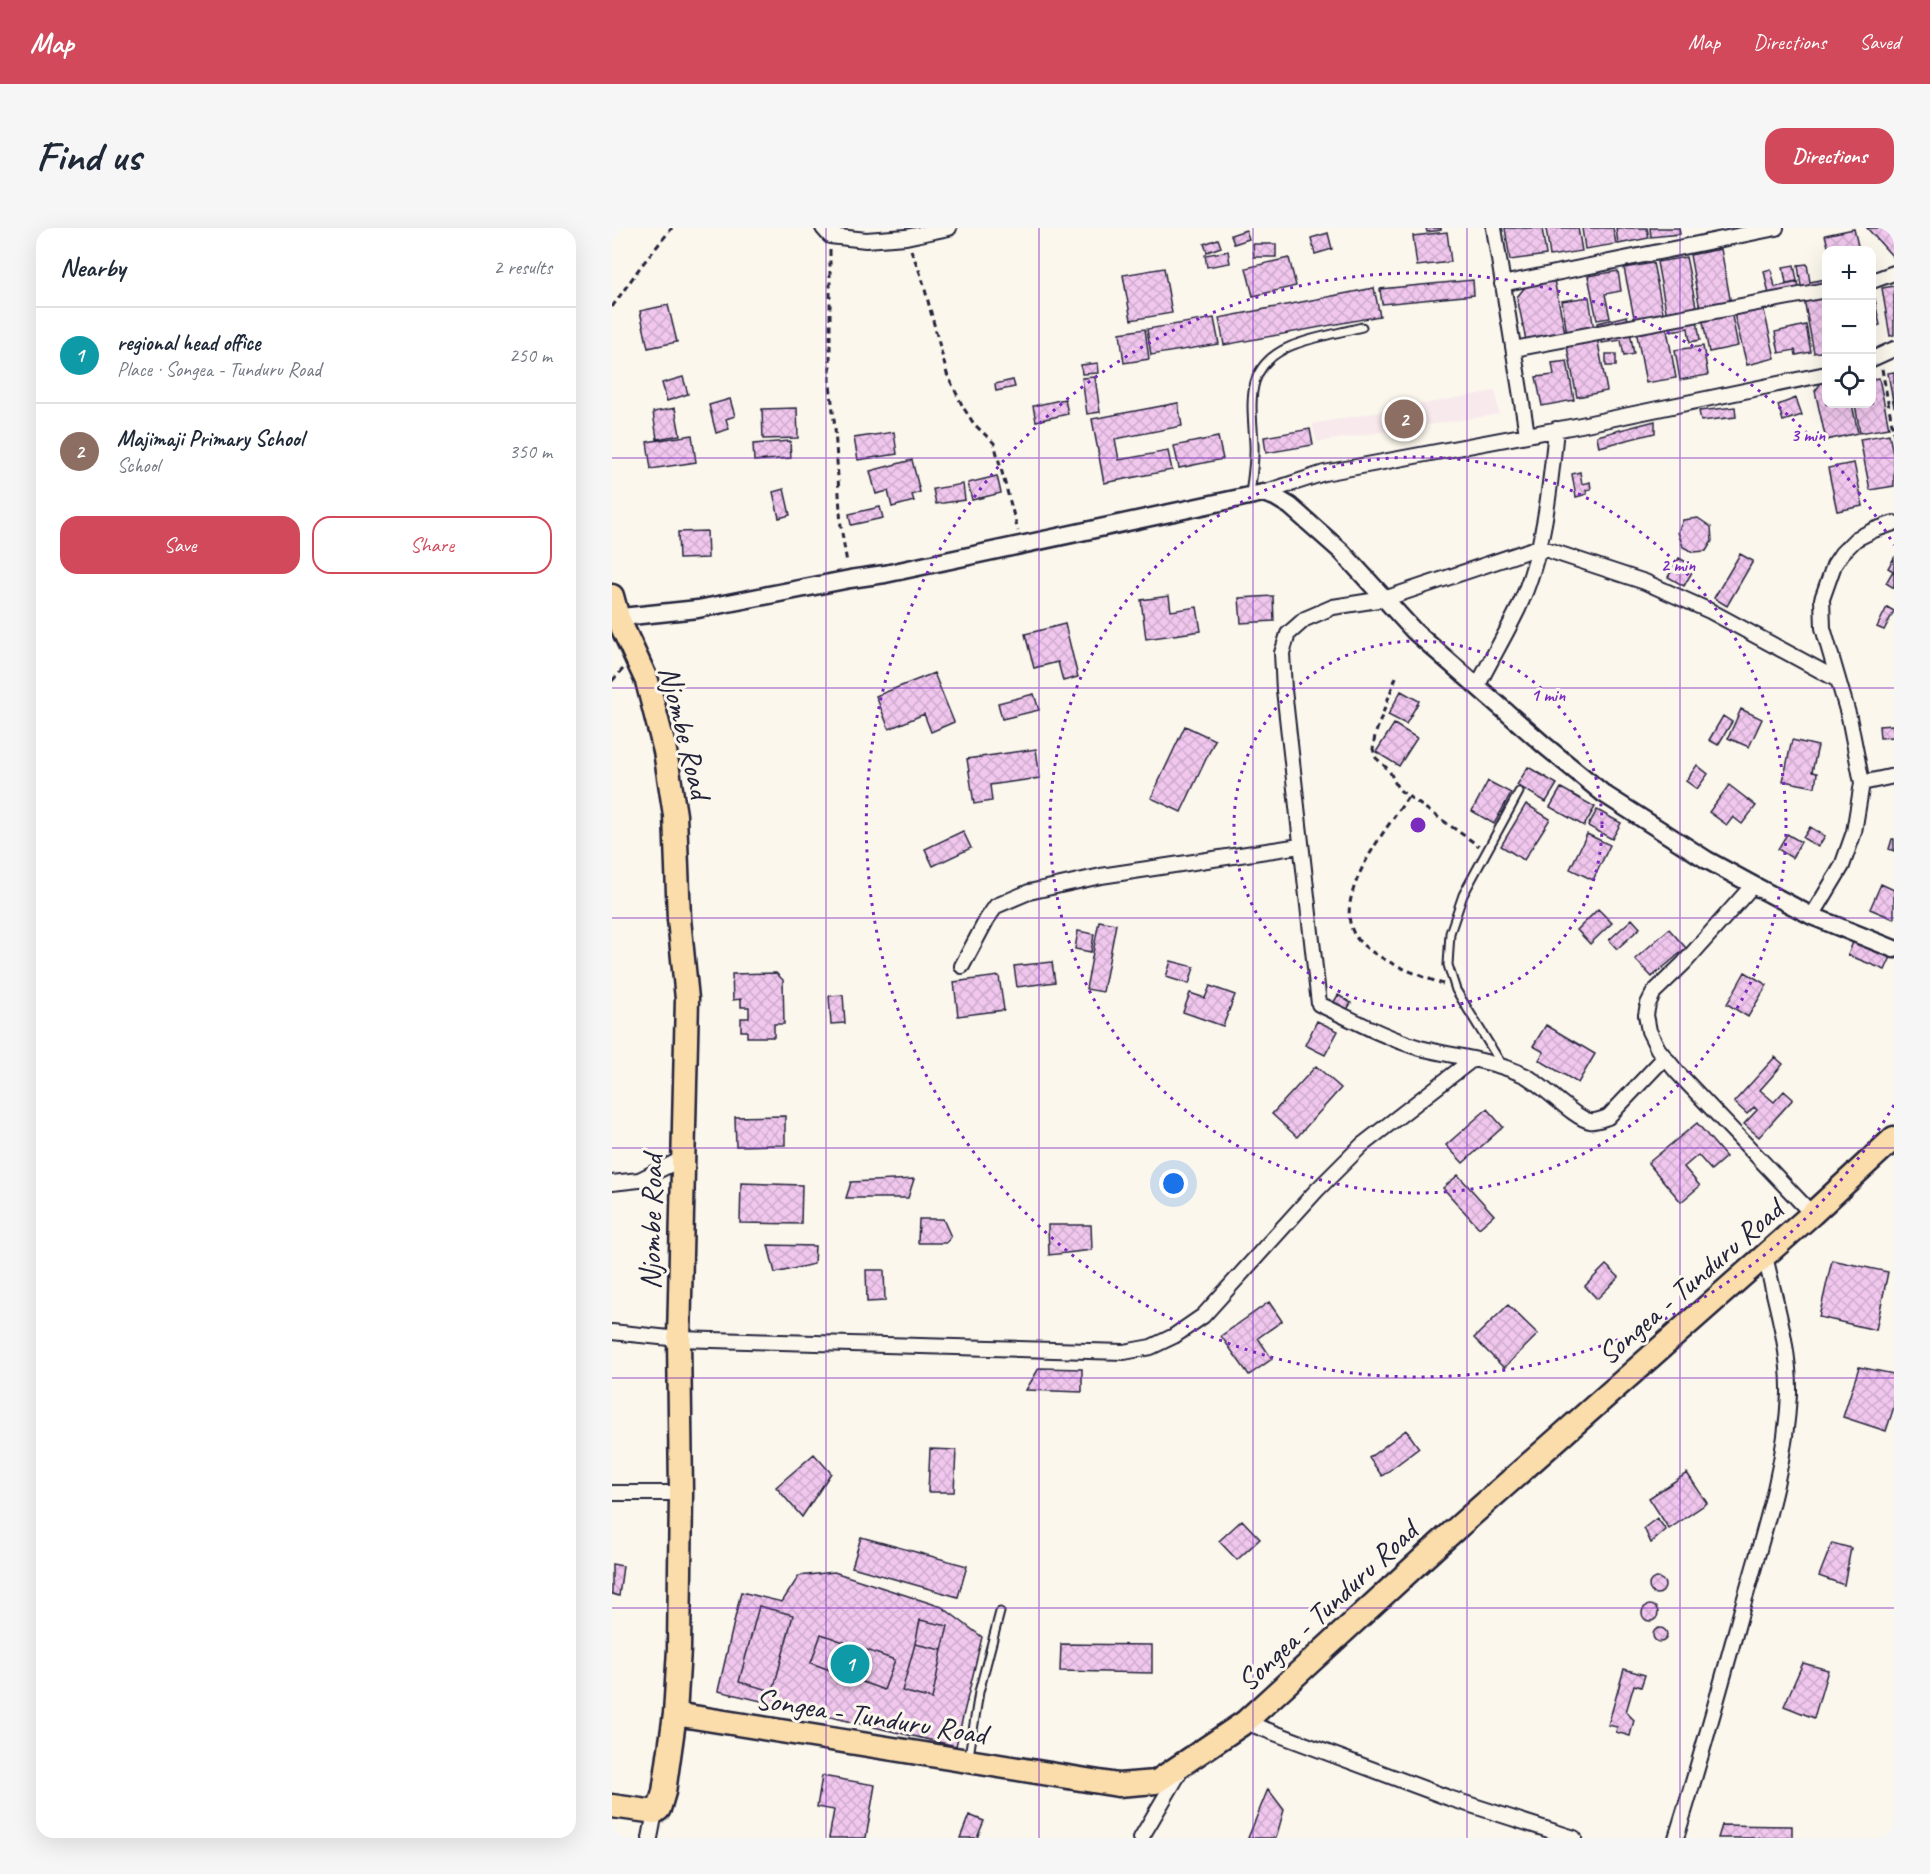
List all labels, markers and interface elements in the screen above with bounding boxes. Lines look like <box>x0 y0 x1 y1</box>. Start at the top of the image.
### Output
text: Map <box>30 25 73 60</box>
text: Map <box>1688 29 1720 55</box>
text: Directions <box>1753 29 1826 55</box>
text: Saved <box>1859 29 1900 55</box>
button: Directions <box>1765 128 1894 184</box>
text: Find us <box>36 130 141 183</box>
map controls <box>1822 246 1876 408</box>
button: + <box>1822 246 1876 300</box>
text: Nearby <box>60 251 125 284</box>
text: 2 results <box>493 255 552 280</box>
button: − <box>1822 300 1876 354</box>
text: regional head office <box>117 329 260 357</box>
text: 1 <box>75 343 84 368</box>
text: 250 m <box>509 343 552 368</box>
button: locate <box>1822 354 1876 408</box>
text: Place · Songea - Tunduru Road <box>117 357 321 382</box>
pin: 2 <box>1384 396 1424 441</box>
text: 3 min <box>1791 424 1826 446</box>
text: Majimaji Primary School <box>117 425 304 453</box>
text: 2 <box>75 439 84 464</box>
text: 350 m <box>509 439 552 464</box>
text: School <box>117 453 160 478</box>
button: Save <box>60 516 300 574</box>
button: Share <box>312 516 552 574</box>
text: 2 min <box>1661 554 1696 576</box>
street label: Njombe Road <box>650 662 721 806</box>
text: 1 min <box>1531 684 1566 706</box>
centre of rings <box>1408 815 1428 835</box>
street label: Njombe Road <box>631 1150 671 1290</box>
your location <box>1159 1169 1188 1198</box>
street label: Songea - Tunduru Road <box>1590 1188 1794 1373</box>
street label: Songea - Tunduru Road <box>1229 1510 1428 1699</box>
pin: 1 <box>830 1642 870 1686</box>
street label: Songea - Tunduru Road <box>753 1679 993 1754</box>

